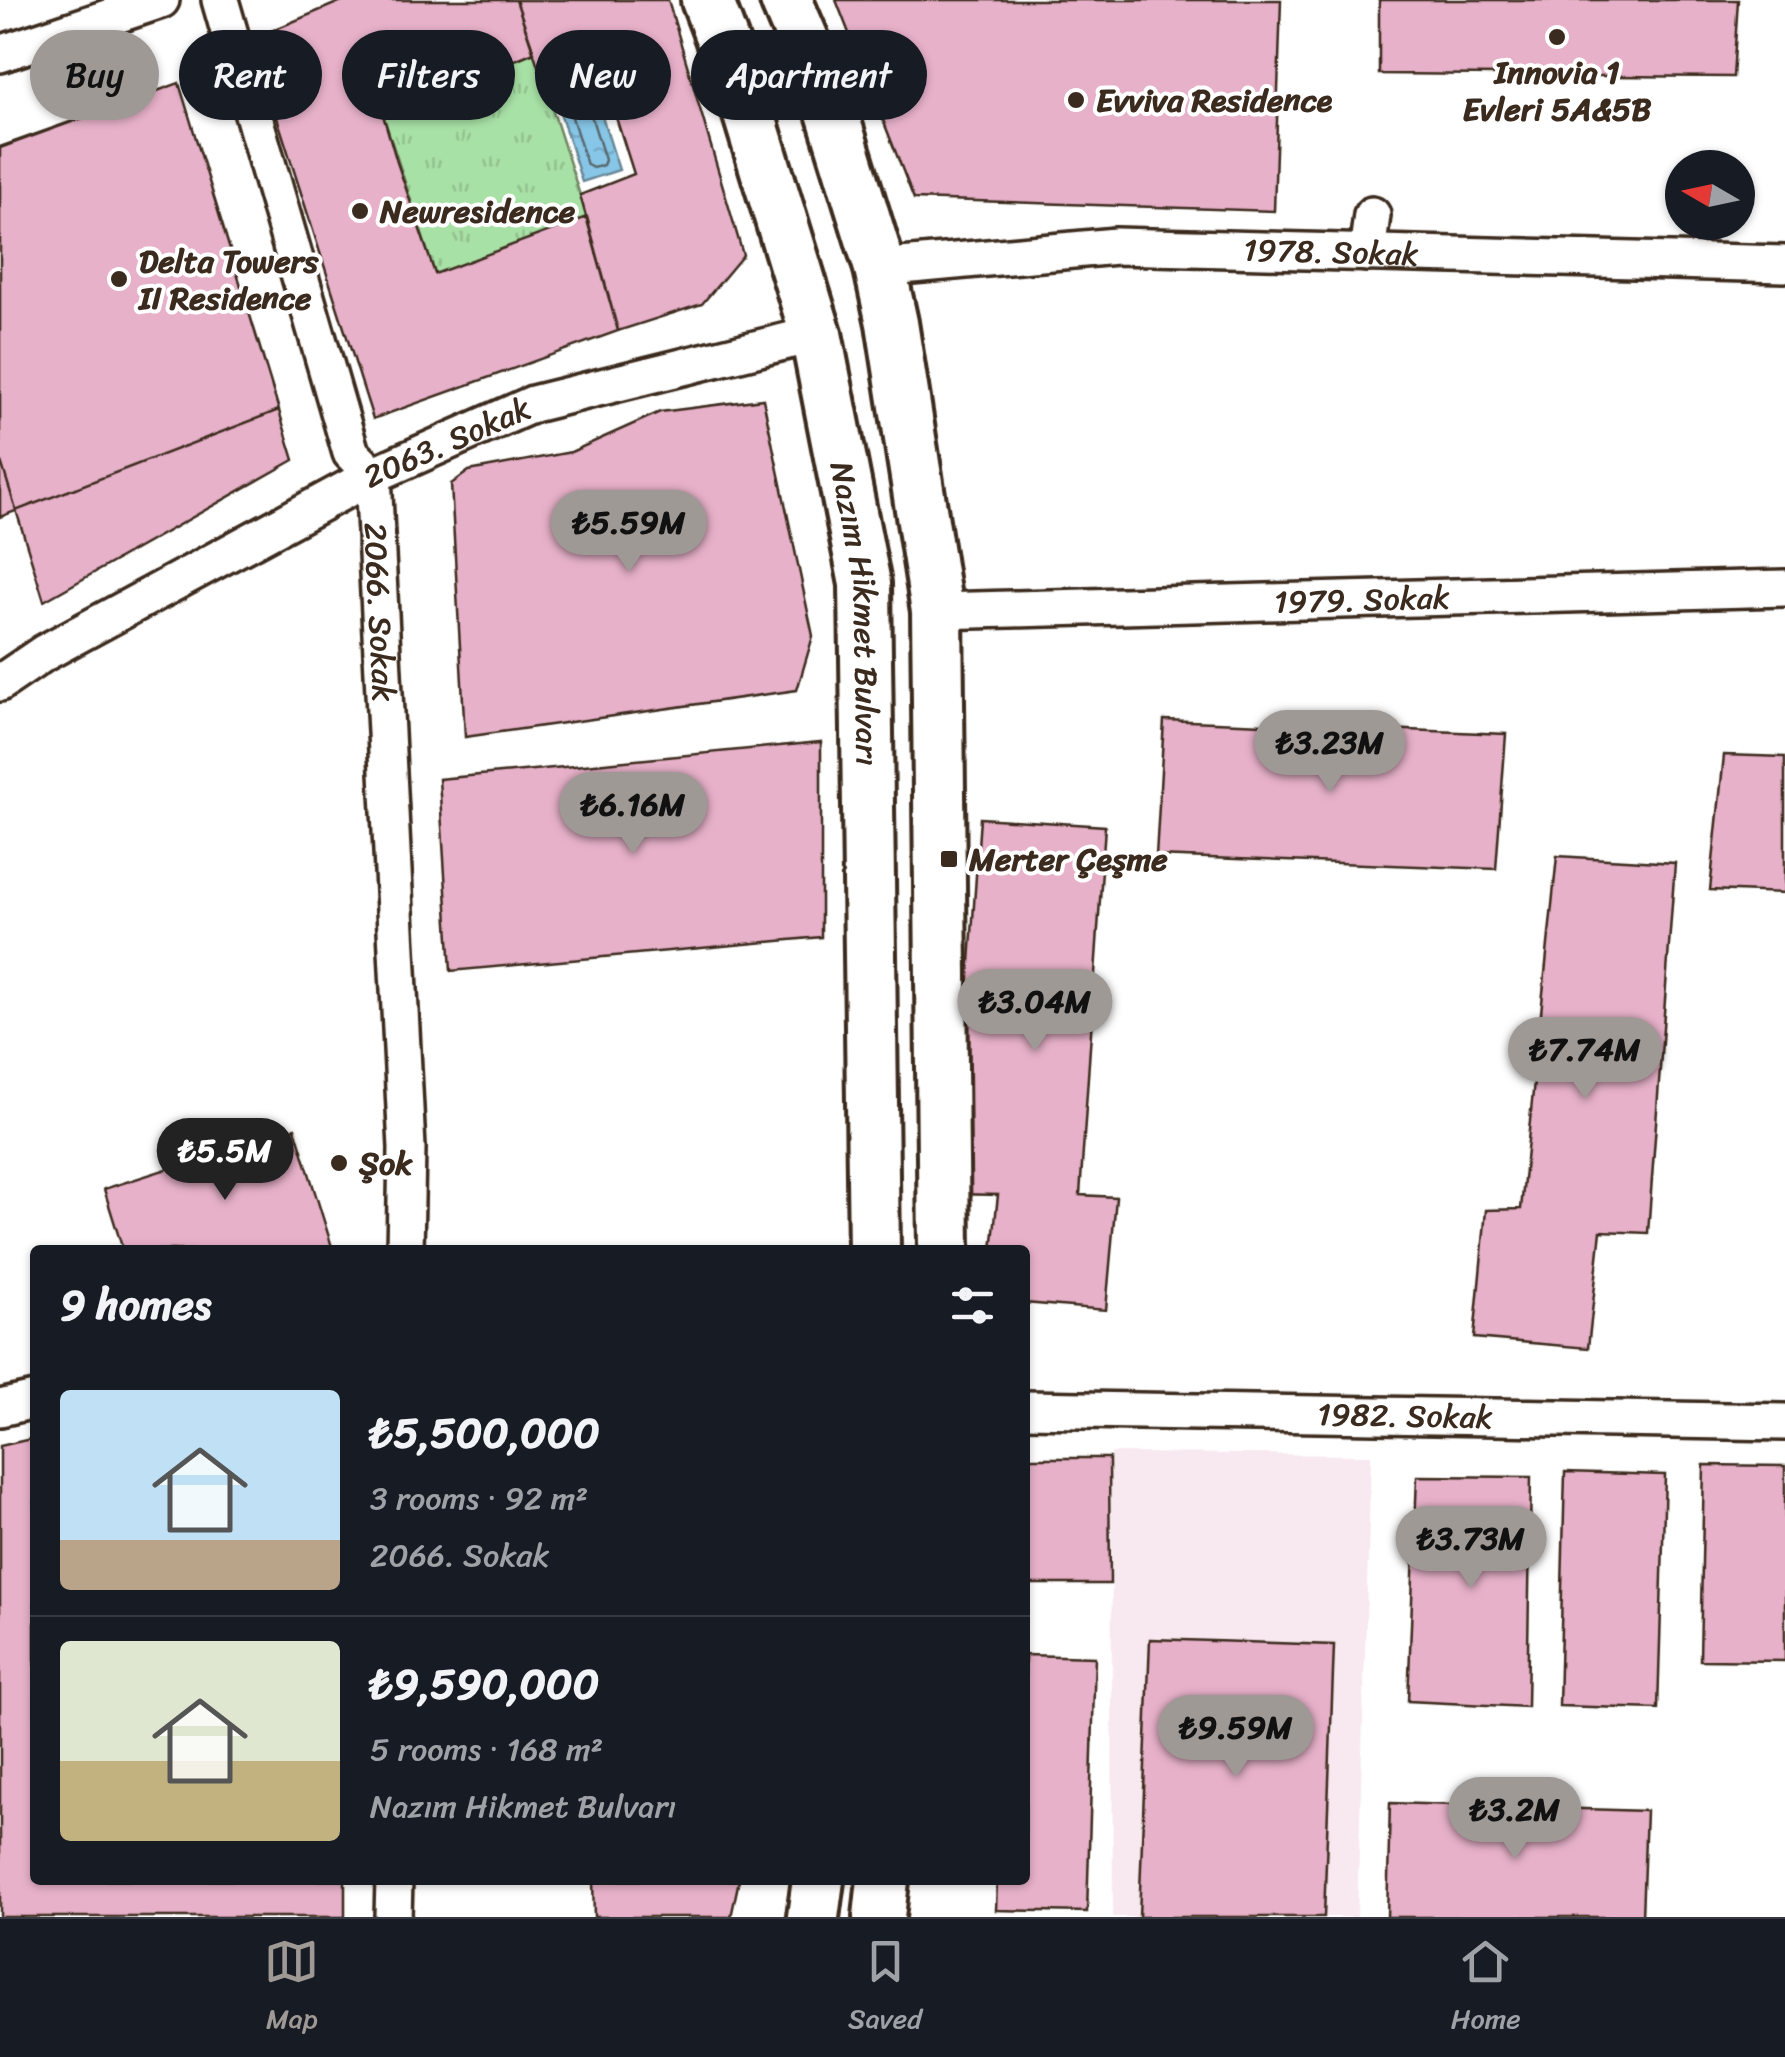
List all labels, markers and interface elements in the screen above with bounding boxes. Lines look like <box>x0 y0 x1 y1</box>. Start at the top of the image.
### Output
marker: Innovia 1 Evleri 5A&5B <box>1546 26 1568 48</box>
chip: Buy <box>30 30 159 120</box>
chip: Rent <box>179 30 322 120</box>
chip: Filters <box>342 30 515 120</box>
chip: New <box>535 30 671 120</box>
chip: Apartment <box>691 30 927 120</box>
place label: Innovia 1 Evleri 5A&5B <box>1462 44 1652 138</box>
place label: Evviva Residence <box>1096 72 1333 129</box>
marker: Evviva Residence <box>1065 89 1087 111</box>
north arrow <box>1665 150 1755 240</box>
map controls <box>1665 150 1755 240</box>
place label: Newresidence <box>379 183 576 240</box>
marker: Newresidence <box>349 200 371 222</box>
street label: 1978. Sokak <box>1242 221 1419 283</box>
place label: Delta Towers II Residence <box>137 233 320 327</box>
marker: Delta Towers II Residence <box>108 268 130 290</box>
street label: 2063. Sokak <box>354 380 540 505</box>
street label: Nazım Hikmet Bulvarı <box>813 456 895 766</box>
pin: ₺5.59M <box>548 490 710 575</box>
text: ₺5.59M <box>573 494 685 551</box>
street label: 2066. Sokak <box>346 521 412 703</box>
street label: 1979. Sokak <box>1273 569 1450 631</box>
pin: ₺3.23M <box>1249 710 1411 795</box>
text: ₺3.23M <box>1276 714 1384 771</box>
pin: ₺6.16M <box>552 772 714 857</box>
text: ₺6.16M <box>581 776 685 833</box>
place label: Merter Çeşme <box>968 831 1168 888</box>
marker: Merter Çeşme <box>938 848 960 870</box>
pin: ₺3.04M <box>954 969 1116 1054</box>
text: ₺3.04M <box>979 973 1091 1030</box>
pin: ₺7.74M <box>1504 1017 1666 1102</box>
text: ₺7.74M <box>1530 1021 1640 1078</box>
pin: ₺5.5M <box>155 1118 295 1203</box>
text: ₺5.5M <box>179 1122 271 1179</box>
place label: Şok <box>358 1135 413 1192</box>
marker: Şok <box>328 1152 350 1174</box>
text: 9 homes <box>60 1268 211 1342</box>
icon: filters <box>945 1278 1000 1333</box>
street label: 1982. Sokak <box>1317 1386 1493 1446</box>
text: ₺5,500,000 <box>370 1396 600 1470</box>
icon: home <box>140 1430 260 1550</box>
text: 3 rooms · 92 m² <box>370 1470 588 1527</box>
pin: ₺3.73M <box>1390 1506 1552 1591</box>
text: ₺3.73M <box>1418 1510 1524 1567</box>
text: 2066. Sokak <box>370 1527 549 1584</box>
text: ₺9,590,000 <box>370 1647 599 1721</box>
icon: home <box>140 1681 260 1801</box>
pin: ₺9.59M <box>1155 1695 1317 1780</box>
text: ₺9.59M <box>1180 1699 1292 1756</box>
text: 5 rooms · 168 m² <box>370 1721 603 1778</box>
pin: ₺3.2M <box>1445 1777 1585 1862</box>
text: Nazım Hikmet Bulvarı <box>370 1778 676 1835</box>
text: ₺3.2M <box>1470 1781 1560 1838</box>
tab: Map <box>264 1934 319 2043</box>
tab: Saved <box>848 1934 922 2043</box>
tab: Home <box>1451 1934 1521 2043</box>

